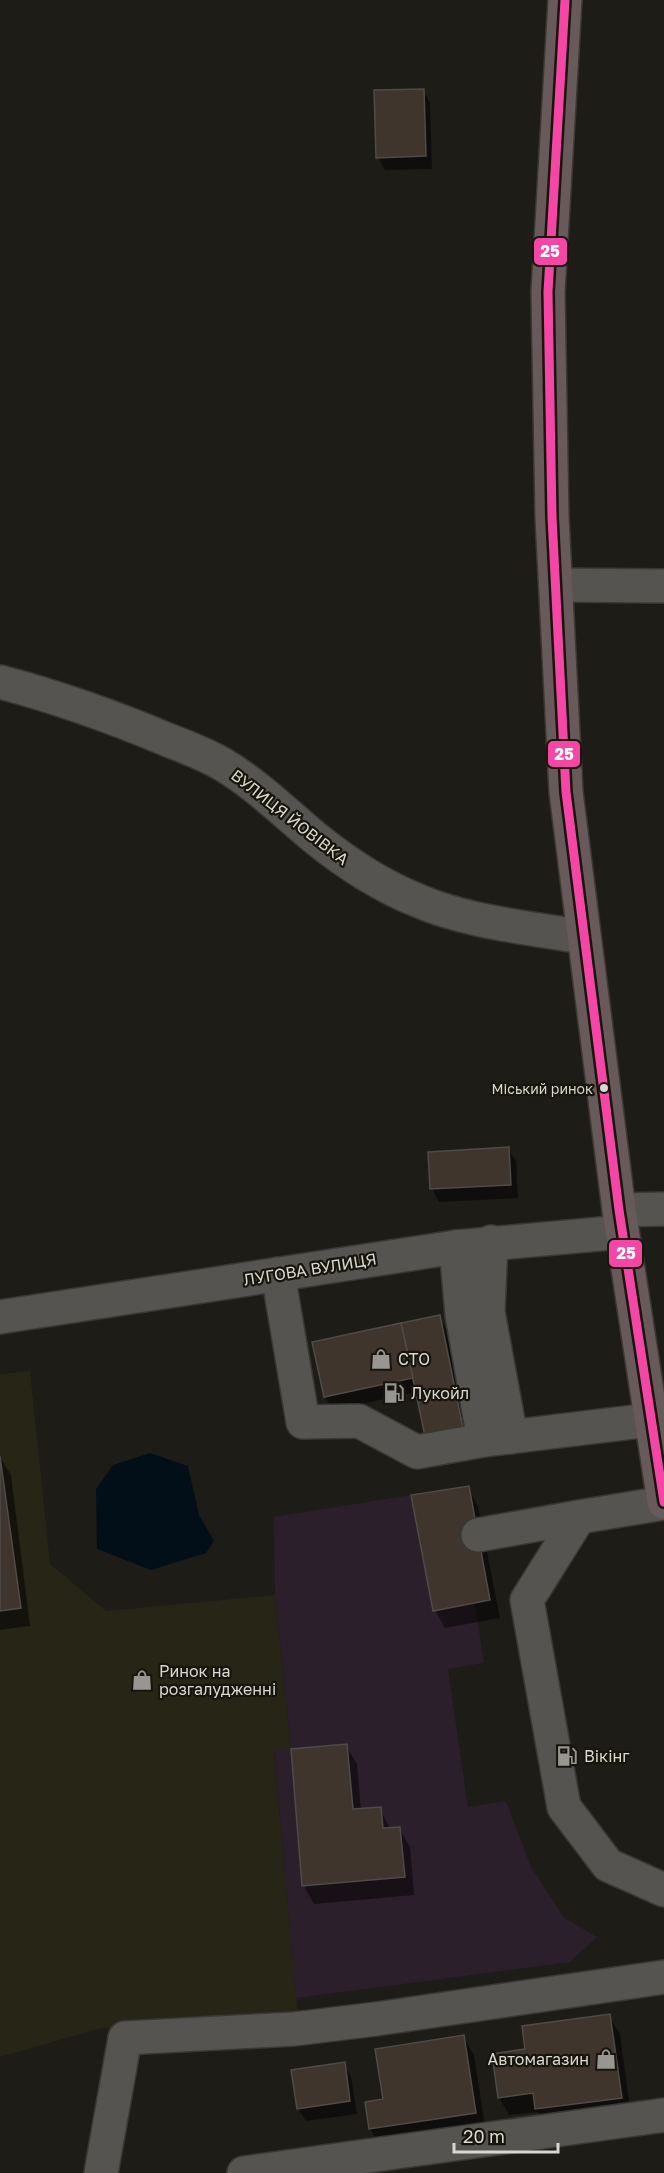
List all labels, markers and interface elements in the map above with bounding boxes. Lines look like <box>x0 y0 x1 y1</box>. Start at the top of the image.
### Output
line badge: 25 <box>533 237 568 266</box>
text: 25 <box>540 241 560 261</box>
line badge: 25 <box>547 740 581 768</box>
text: 25 <box>554 744 574 764</box>
street label: ВУЛИЦЯ ЙОВІВКА <box>227 765 353 869</box>
place label: Міський ринок <box>491 1080 593 1097</box>
marker: Міський ринок <box>598 1082 610 1094</box>
line badge: 25 <box>608 1239 643 1268</box>
text: 25 <box>616 1243 636 1263</box>
street label: ЛУГОВА ВУЛИЦЯ <box>242 1249 378 1289</box>
shop icon: СТО <box>369 1347 393 1371</box>
place label: СТО <box>398 1349 430 1369</box>
fuel station icon: Лукойл <box>382 1381 406 1405</box>
place label: Лукойл <box>411 1383 469 1403</box>
place label: Ринок на розгалудженні <box>159 1661 276 1699</box>
shop icon: Ринок на розгалудженні <box>130 1668 154 1692</box>
fuel station icon: Вікінг <box>555 1744 579 1768</box>
place label: Вікінг <box>584 1746 630 1766</box>
shop icon: Автомагазин <box>594 2047 618 2071</box>
place label: Автомагазин <box>488 2049 589 2069</box>
scale bar <box>454 2116 558 2154</box>
text: 20 m <box>463 2125 505 2147</box>

